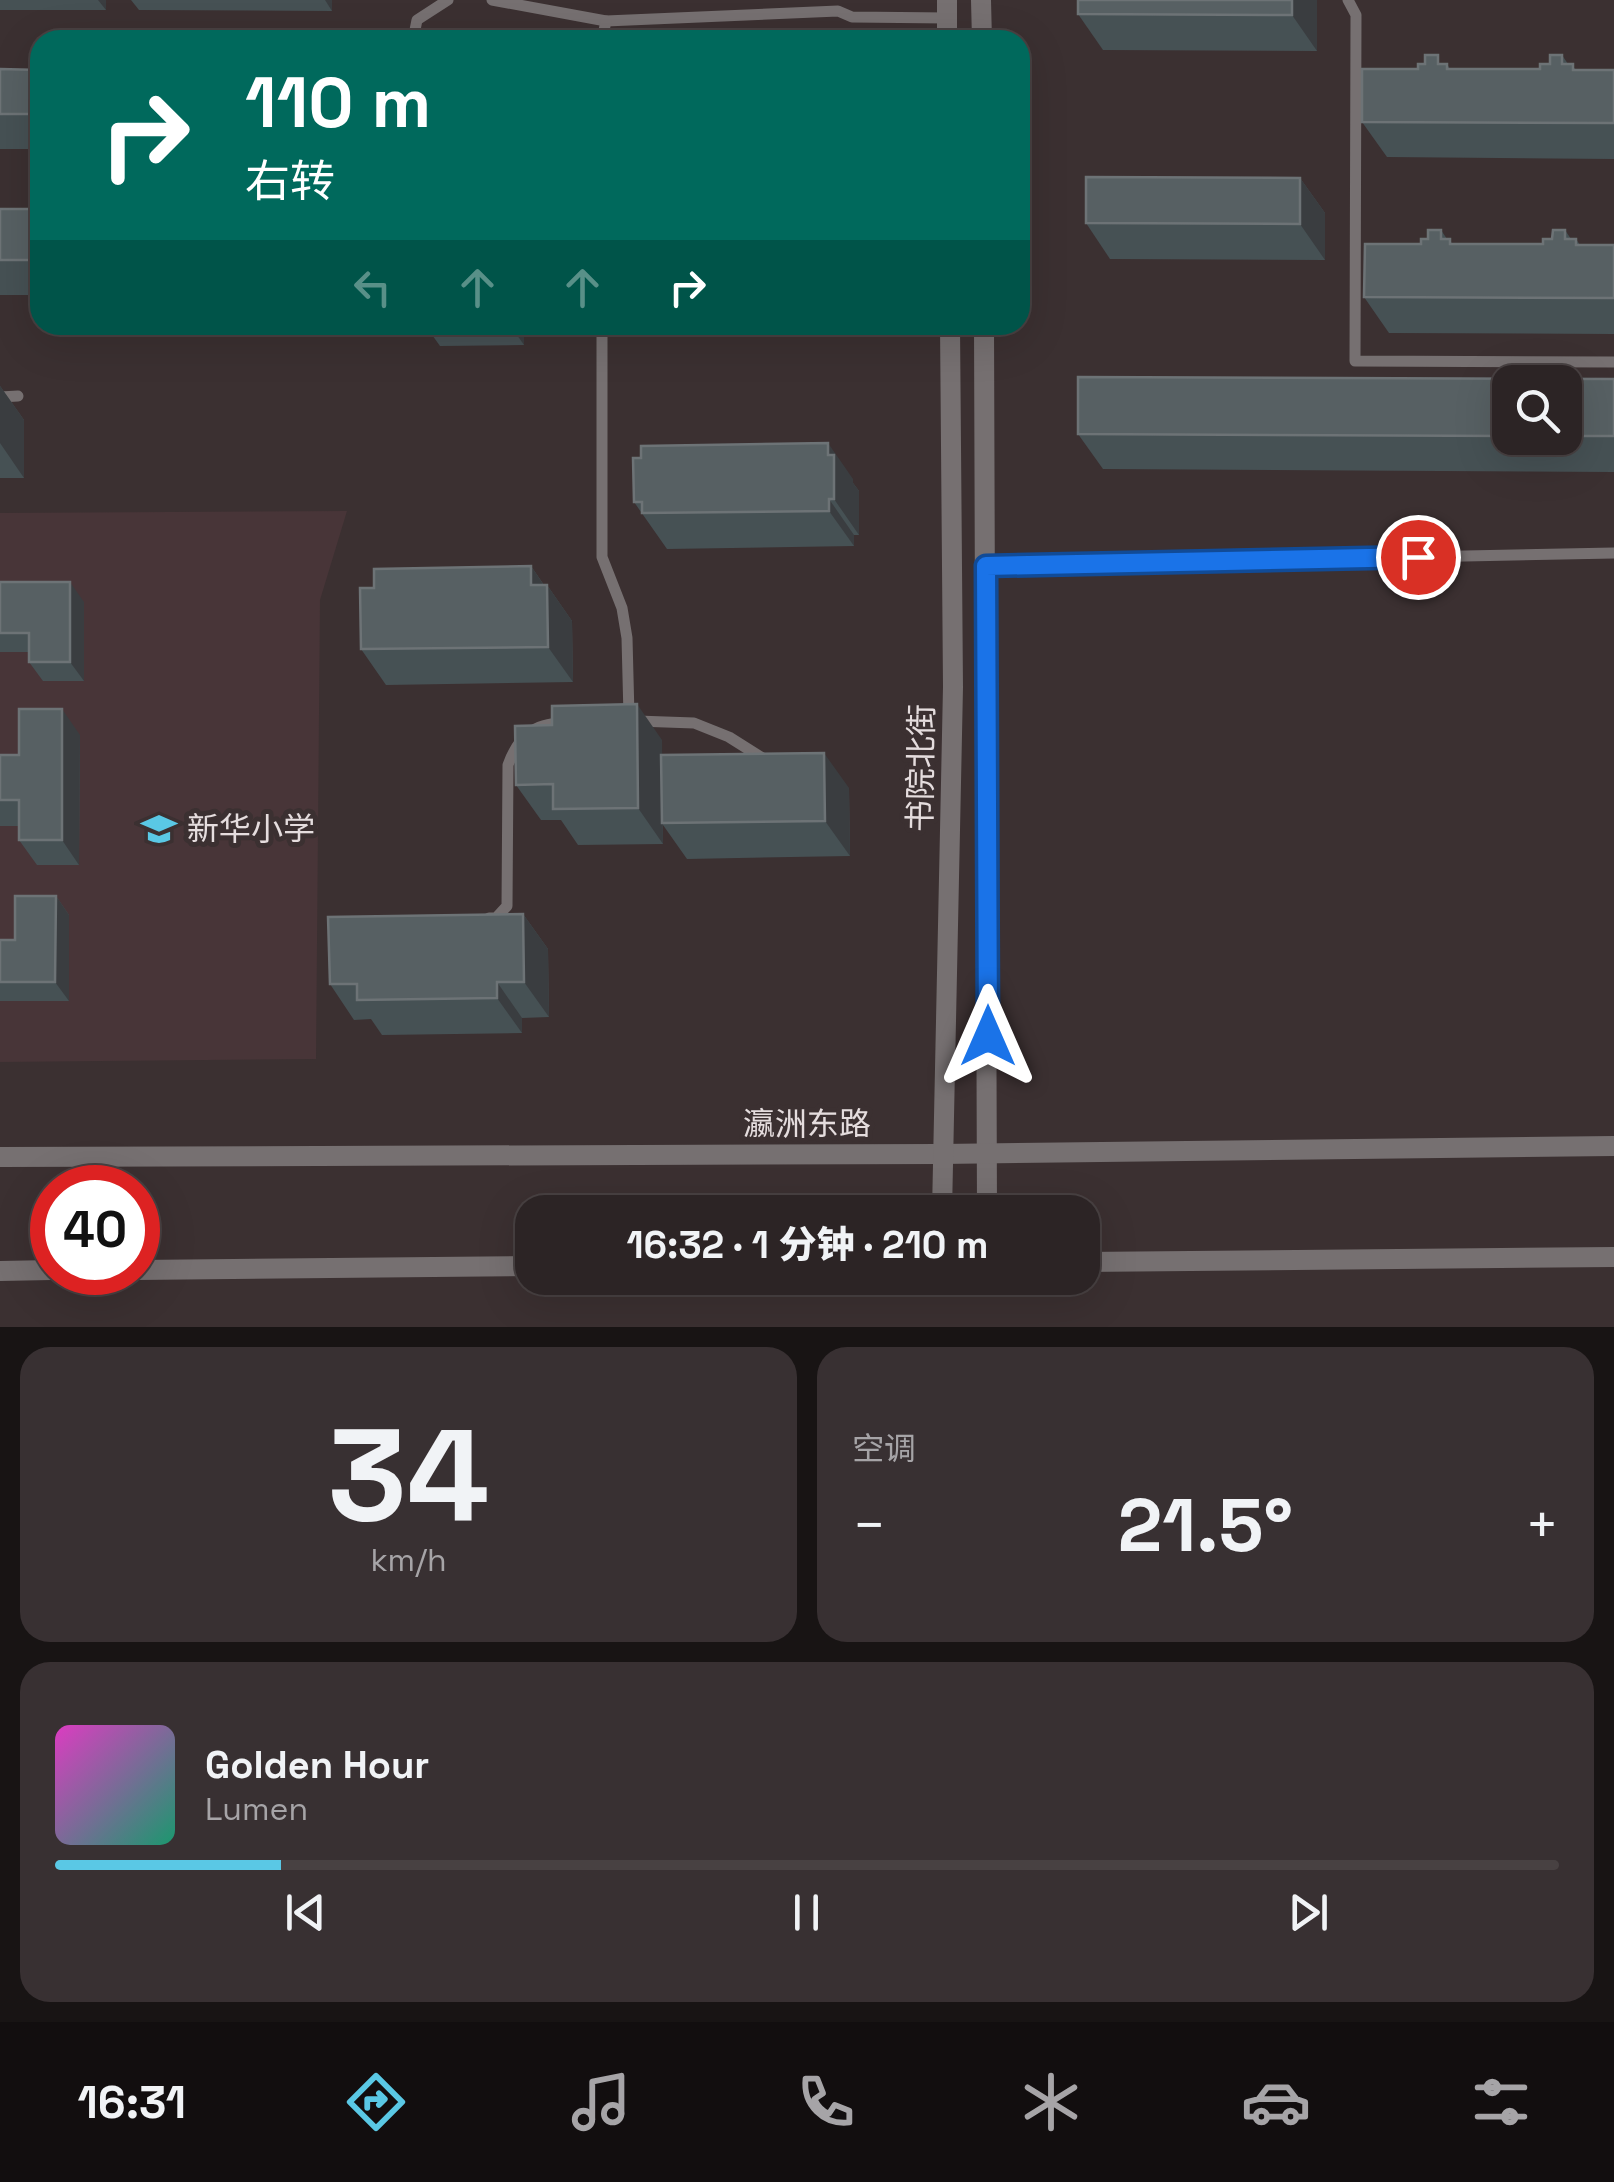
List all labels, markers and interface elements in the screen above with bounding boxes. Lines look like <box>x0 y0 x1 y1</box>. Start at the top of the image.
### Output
text: 110 m <box>245 58 431 147</box>
icon: right <box>80 70 210 200</box>
text: 右转 <box>245 153 335 210</box>
icon: left <box>345 260 400 315</box>
icon: ahead <box>450 260 505 315</box>
icon: ahead <box>555 260 610 315</box>
icon: right <box>660 260 715 315</box>
map controls <box>1492 365 1582 455</box>
button: search <box>1492 365 1582 455</box>
pin <box>1376 515 1461 600</box>
icon: arrive <box>1391 530 1446 585</box>
street label: 书院北街 <box>900 704 942 832</box>
place label: 新华小学 <box>187 809 315 849</box>
school or university icon: 新华小学 <box>140 810 178 848</box>
position arrow <box>936 984 1040 1088</box>
street label: 瀛洲东路 <box>743 1104 871 1144</box>
speed limit sign: 40 <box>30 1165 160 1295</box>
text: 16:32 · 1 分钟 · 210 m <box>626 1221 989 1269</box>
text: 34 <box>328 1392 489 1558</box>
text: 空调 <box>852 1429 916 1469</box>
text: 21.5° <box>1118 1477 1293 1573</box>
text: − <box>852 1490 886 1560</box>
text: + <box>1525 1490 1559 1560</box>
text: km/h <box>370 1540 447 1580</box>
text: Golden Hour <box>205 1741 429 1789</box>
text: Lumen <box>205 1789 308 1829</box>
icon: previous <box>278 1885 333 1940</box>
icon: pause <box>779 1885 834 1940</box>
icon: next <box>1281 1885 1336 1940</box>
icon: directions <box>341 2067 411 2137</box>
icon: music <box>566 2067 636 2137</box>
icon: phone <box>791 2067 861 2137</box>
icon: climate <box>1016 2067 1086 2137</box>
icon: car <box>1241 2067 1311 2137</box>
icon: filters <box>1466 2067 1536 2137</box>
text: 16:31 <box>78 2074 186 2131</box>

